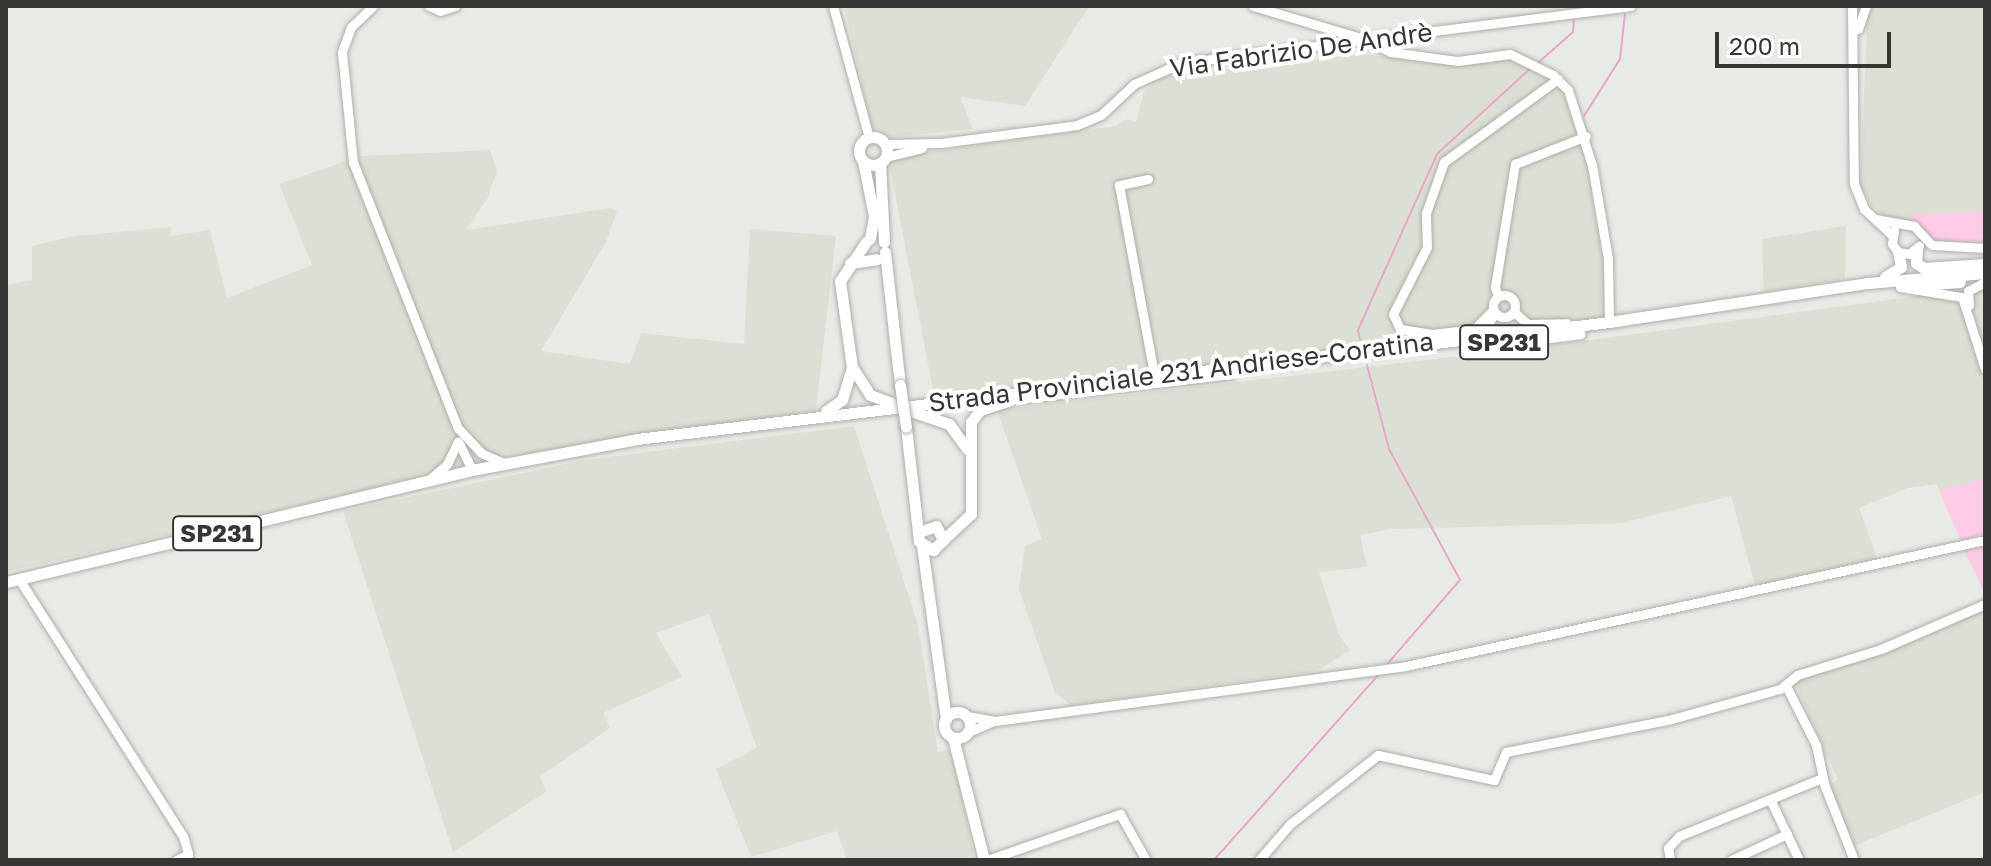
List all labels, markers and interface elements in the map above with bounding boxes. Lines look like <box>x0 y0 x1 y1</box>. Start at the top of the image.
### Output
street label: Via Fabrizio De Andrè <box>1168 16 1434 84</box>
scale bar <box>1719 16 1895 66</box>
text: 200 m <box>1729 31 1800 60</box>
road number: SP231 <box>1458 322 1550 362</box>
street label: Strada Provinciale 231 Andriese-Coratina <box>927 326 1435 418</box>
road number: SP231 <box>171 513 263 553</box>

